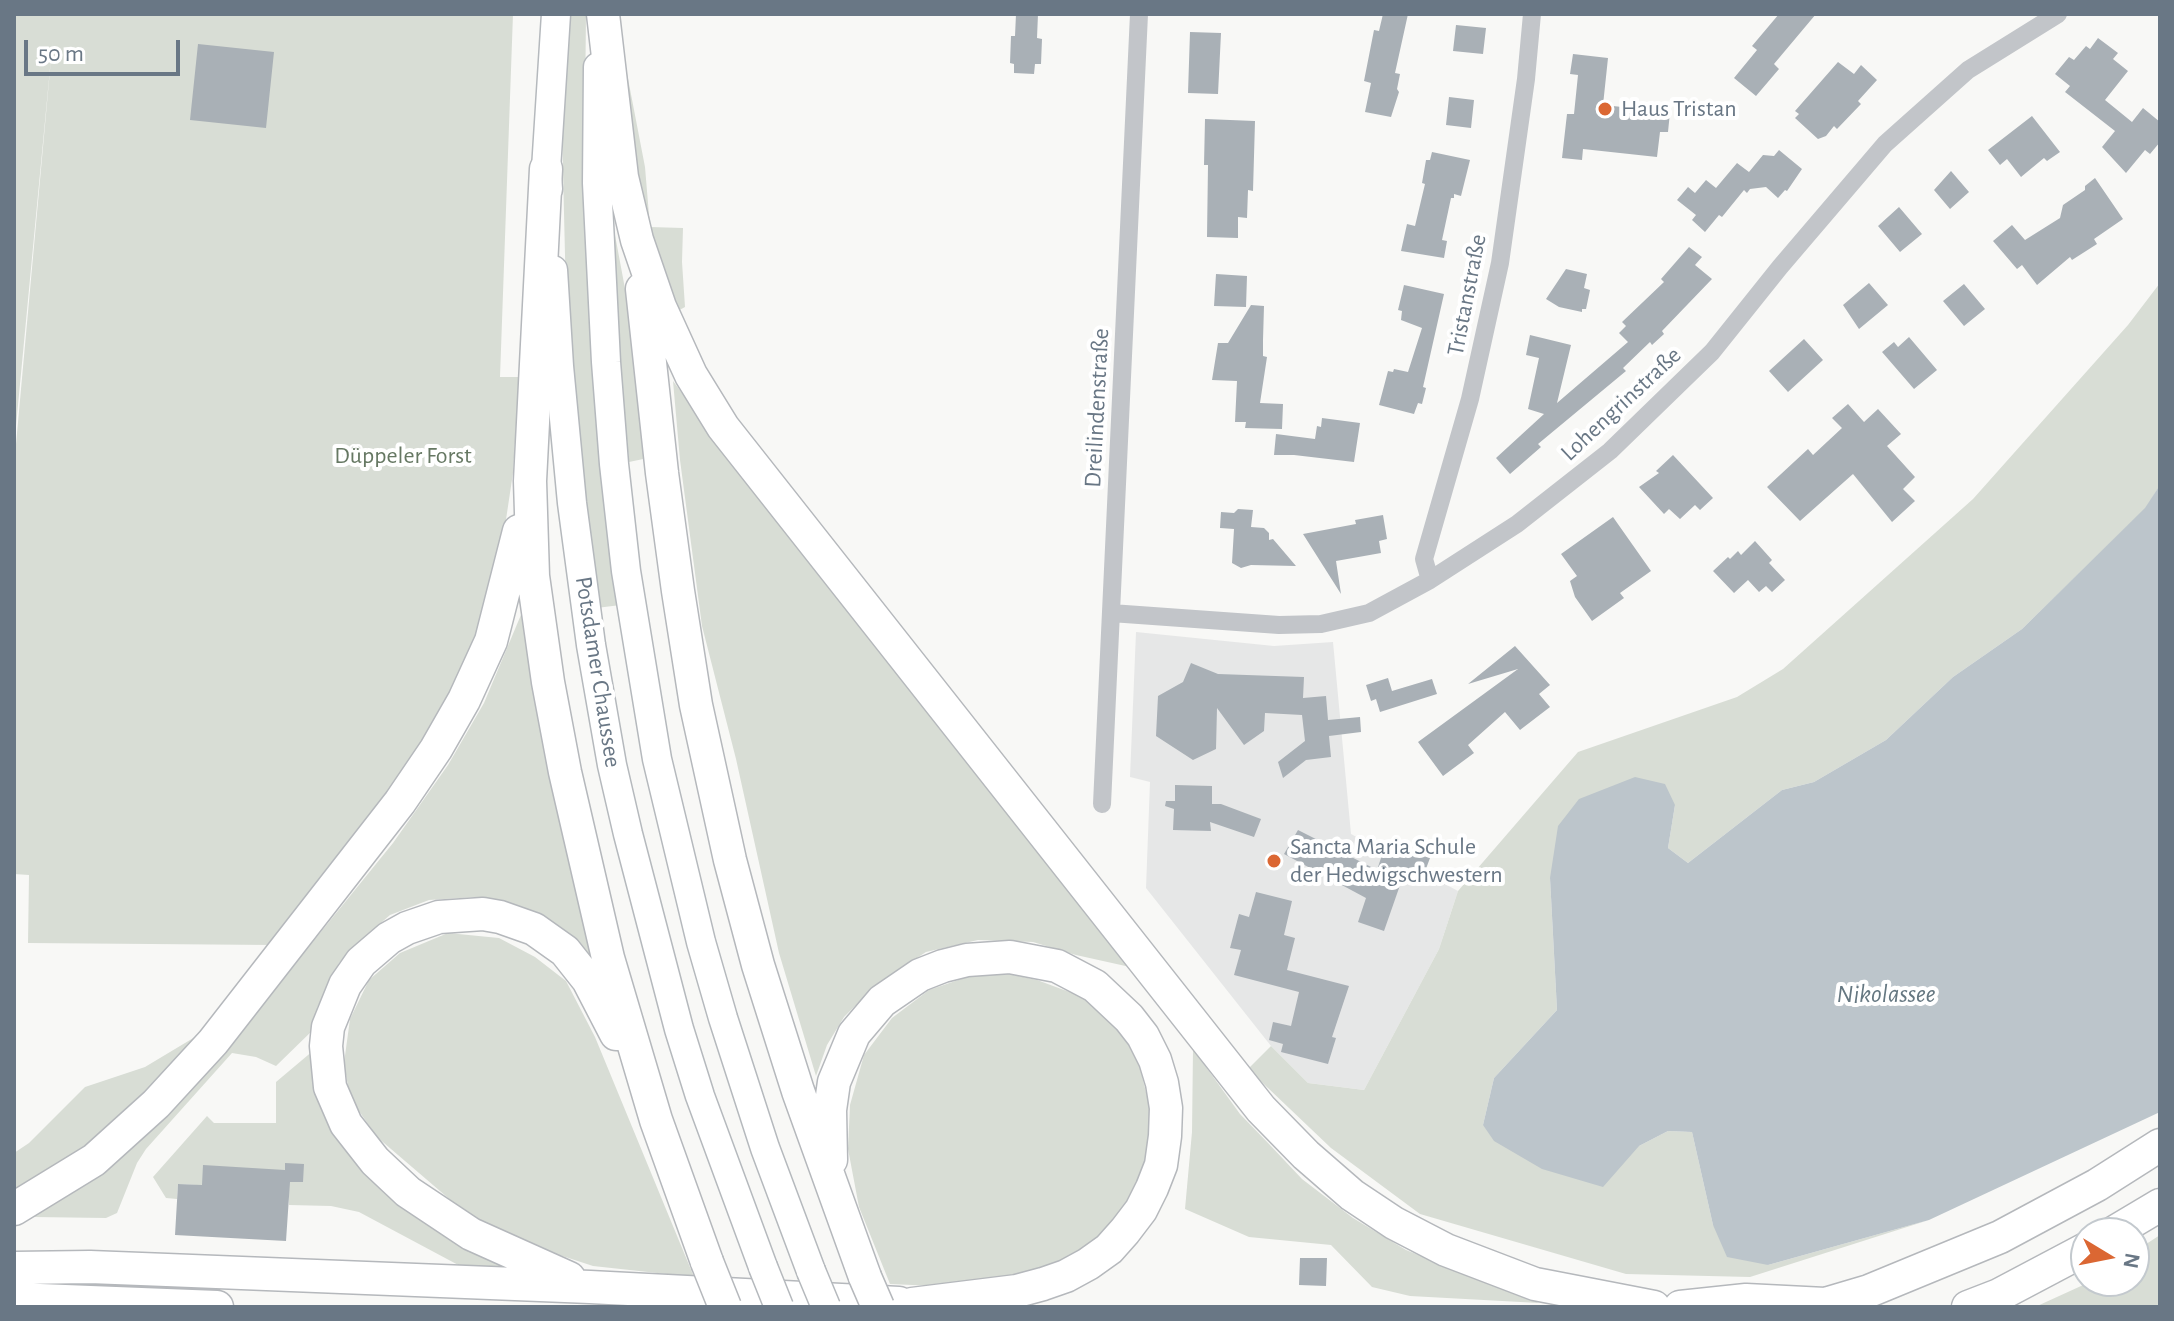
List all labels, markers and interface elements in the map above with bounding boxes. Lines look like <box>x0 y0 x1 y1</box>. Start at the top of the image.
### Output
scale bar <box>28 24 184 74</box>
text: 50 m <box>38 42 84 66</box>
place label: Haus Tristan <box>1621 95 1737 123</box>
marker: Haus Tristan <box>1596 100 1614 118</box>
street label: Tristanstraße <box>1441 232 1493 358</box>
street label: Dreilindenstraße <box>1078 328 1116 488</box>
street label: Lohengrinstraße <box>1555 341 1687 467</box>
park label: Düppeler Forst <box>334 442 472 470</box>
street label: Potsdamer Chaussee <box>569 574 627 770</box>
place label: Sancta Maria Schule der Hedwigschwestern <box>1290 833 1503 889</box>
marker: Sancta Maria Schule der Hedwigschwestern <box>1265 852 1283 870</box>
water label: Nikolassee <box>1836 978 1936 1010</box>
north arrow <box>2070 1217 2150 1297</box>
text: N <box>2120 1251 2144 1270</box>

